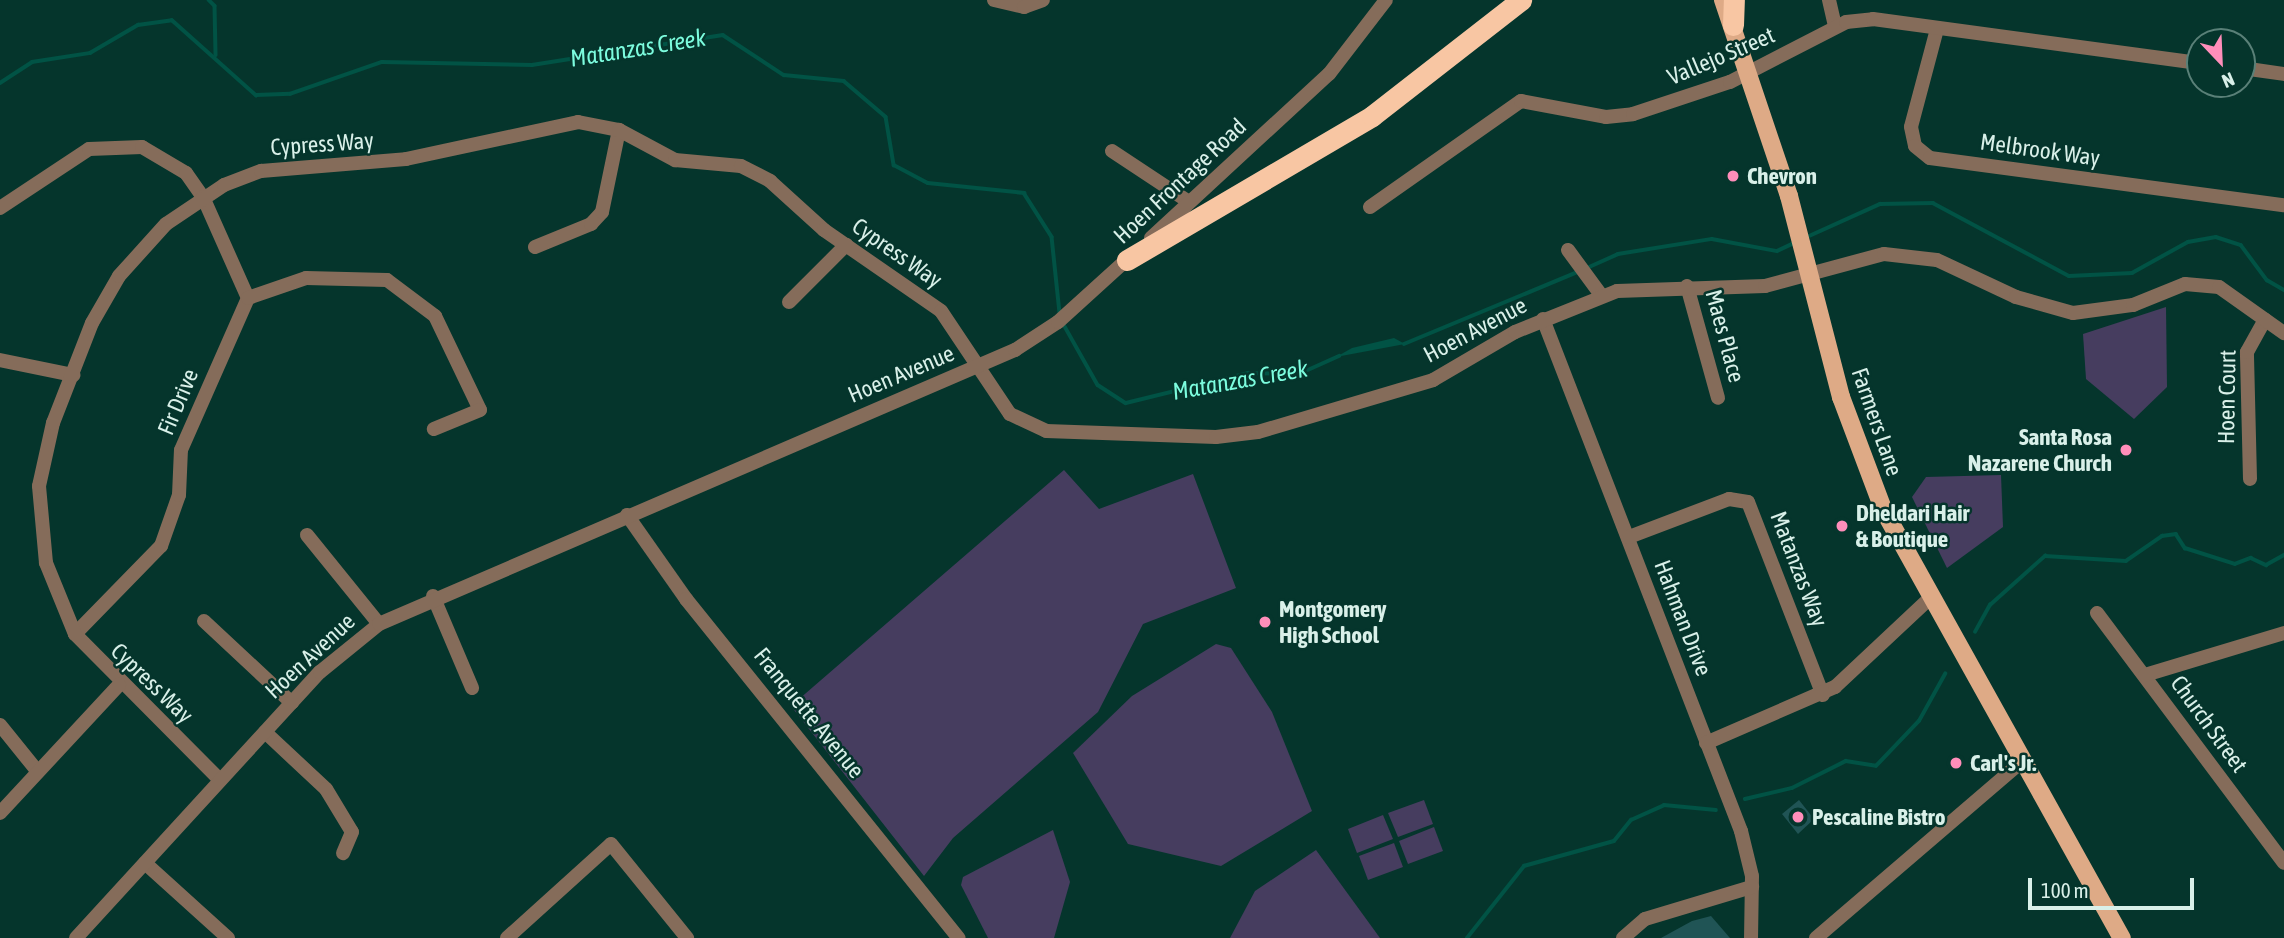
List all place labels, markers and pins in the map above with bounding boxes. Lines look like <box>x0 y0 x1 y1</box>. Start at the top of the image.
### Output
place label: Chevron <box>1747 162 1817 190</box>
marker: Chevron <box>1725 168 1741 184</box>
place label: Santa Rosa Nazarene Church <box>1968 423 2112 477</box>
marker: Santa Rosa Nazarene Church <box>2118 442 2134 458</box>
place label: Dheldari Hair & Boutique <box>1856 499 1969 553</box>
marker: Dheldari Hair & Boutique <box>1834 518 1850 534</box>
place label: Montgomery High School <box>1279 595 1387 649</box>
marker: Montgomery High School <box>1257 614 1273 630</box>
place label: Carl's Jr. <box>1970 749 2036 777</box>
marker: Carl's Jr. <box>1948 755 1964 771</box>
place label: Pescaline Bistro <box>1812 803 1945 831</box>
marker: Pescaline Bistro <box>1790 809 1806 825</box>

